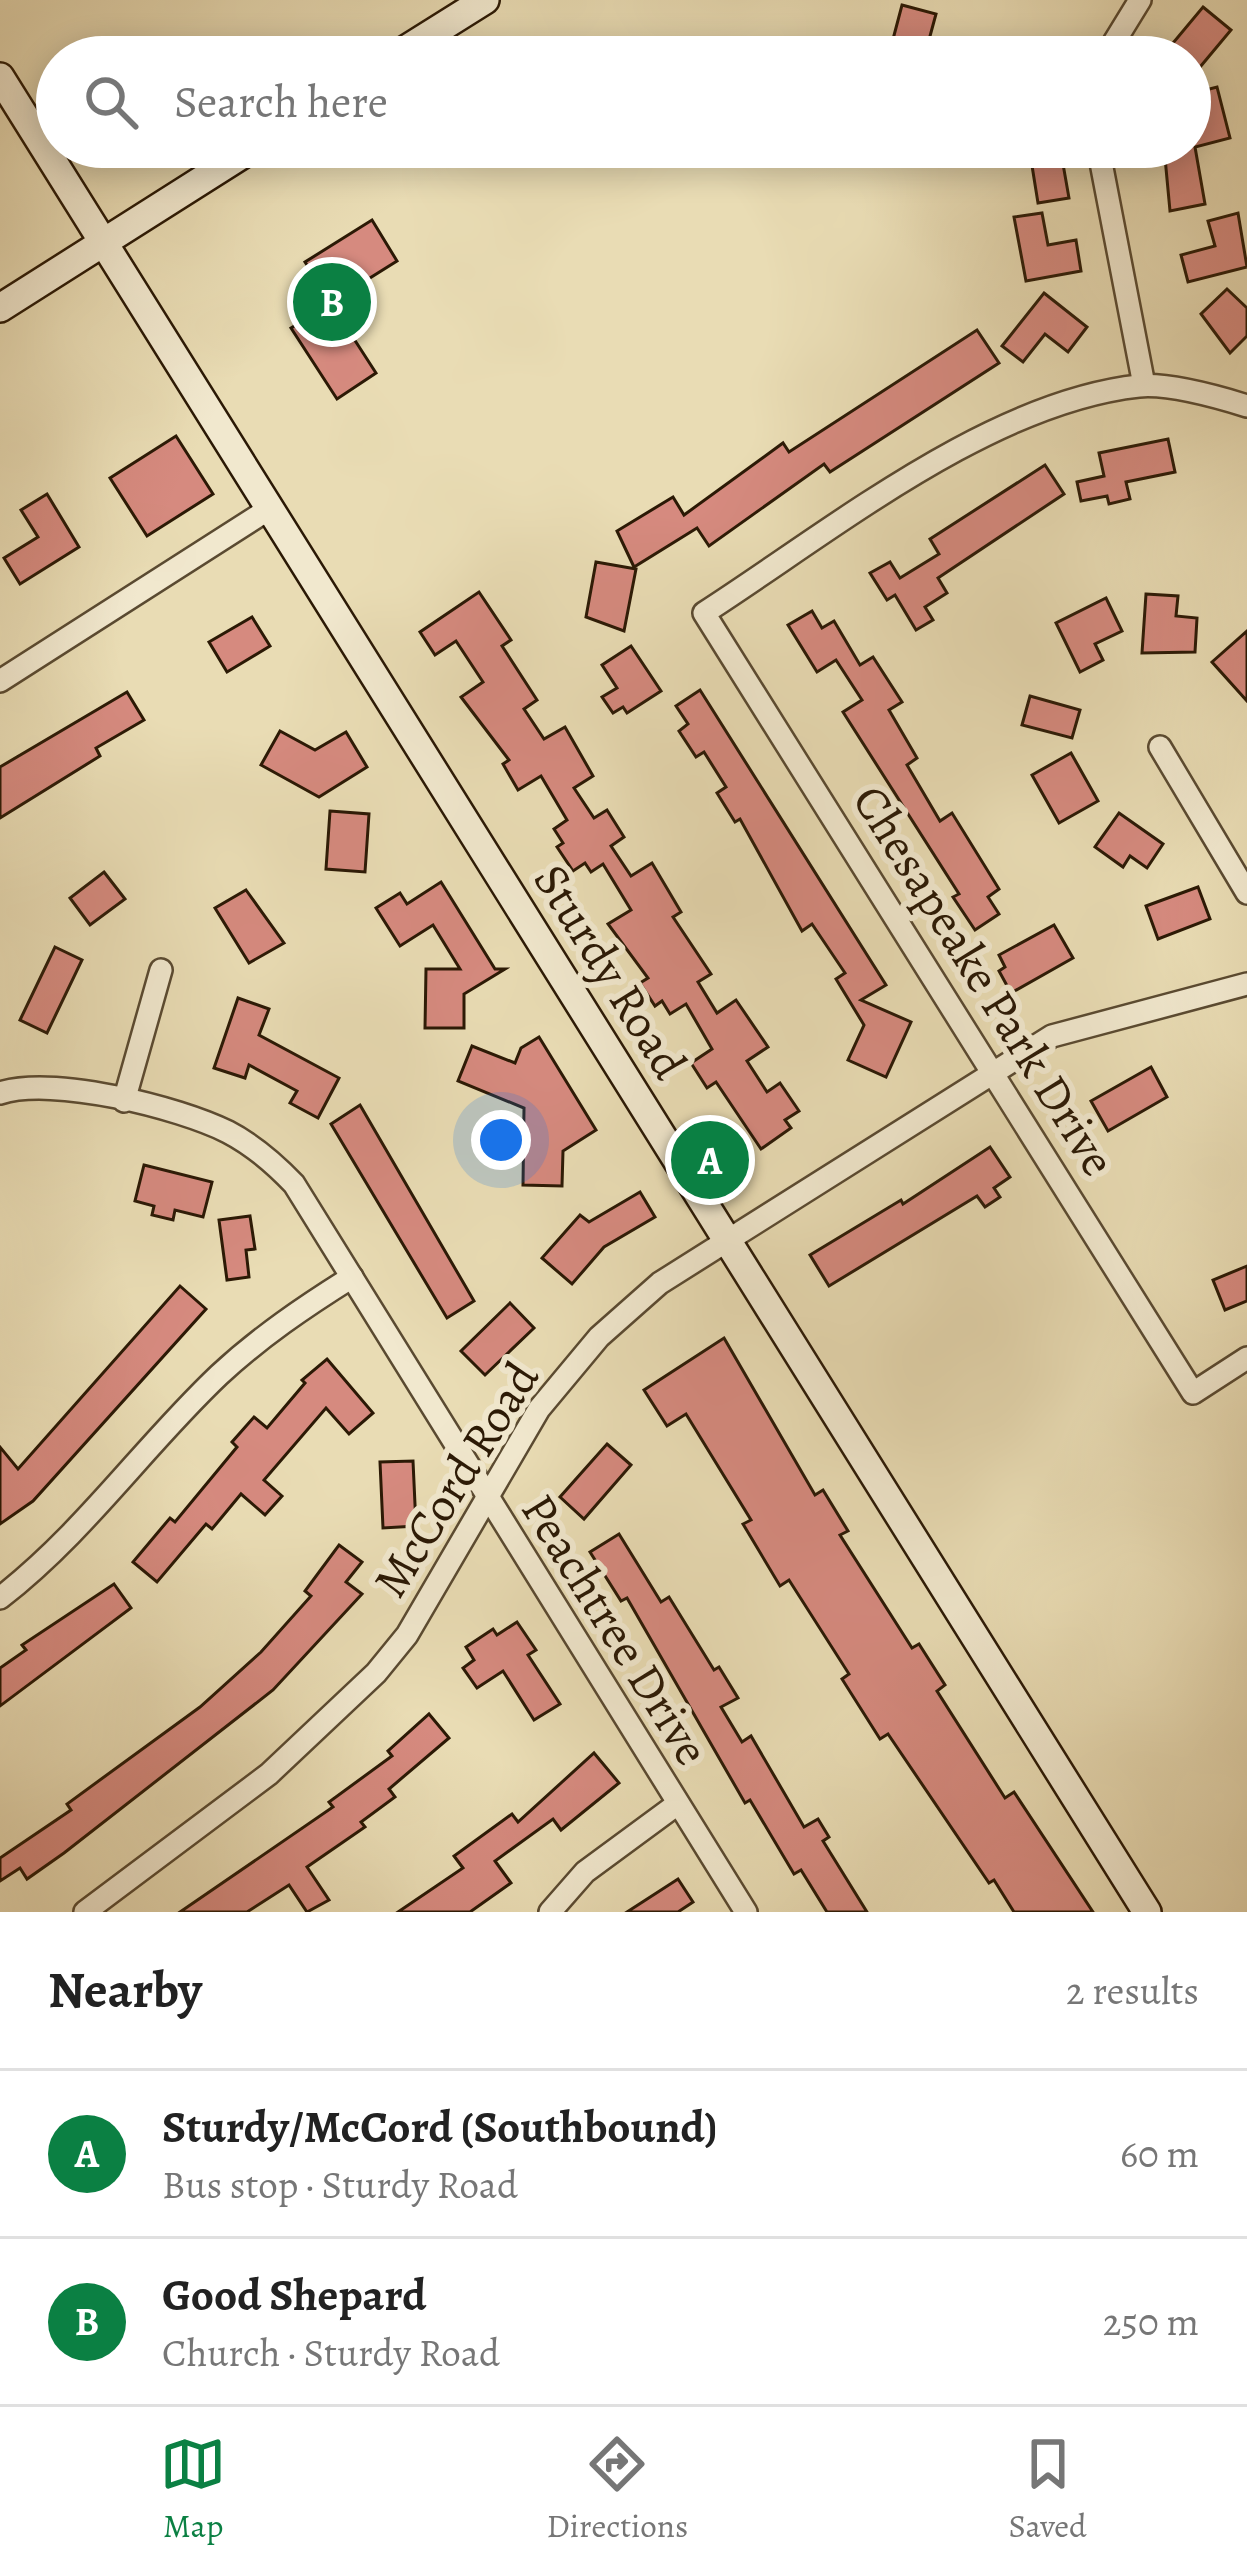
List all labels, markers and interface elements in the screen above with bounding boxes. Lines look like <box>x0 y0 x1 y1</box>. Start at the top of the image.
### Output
search box <box>36 36 1211 168</box>
icon: search <box>78 69 144 135</box>
text: Search here <box>174 71 388 133</box>
pin: B <box>293 257 371 347</box>
street label: Chesapeake Park Drive <box>837 773 1131 1189</box>
street label: Sturdy Road <box>518 852 702 1092</box>
your location <box>471 1110 531 1170</box>
pin: A <box>671 1115 749 1205</box>
street label: McCord Road <box>357 1349 554 1610</box>
street label: Peachtree Drive <box>506 1481 725 1778</box>
text: Nearby <box>48 1955 202 2025</box>
text: 2 results <box>1066 1964 1199 2017</box>
text: Sturdy/McCord (Southbound) <box>162 2096 718 2158</box>
text: A <box>75 2127 99 2180</box>
text: 60 m <box>1120 2127 1199 2180</box>
text: Bus stop · Sturdy Road <box>162 2158 518 2211</box>
text: Good Shepard <box>162 2264 427 2326</box>
text: B <box>75 2295 99 2348</box>
text: 250 m <box>1103 2295 1199 2348</box>
text: Church · Sturdy Road <box>162 2326 500 2379</box>
tab: Map <box>160 2431 226 2548</box>
tab: Directions <box>547 2431 688 2548</box>
tab: Saved <box>1009 2431 1087 2548</box>

